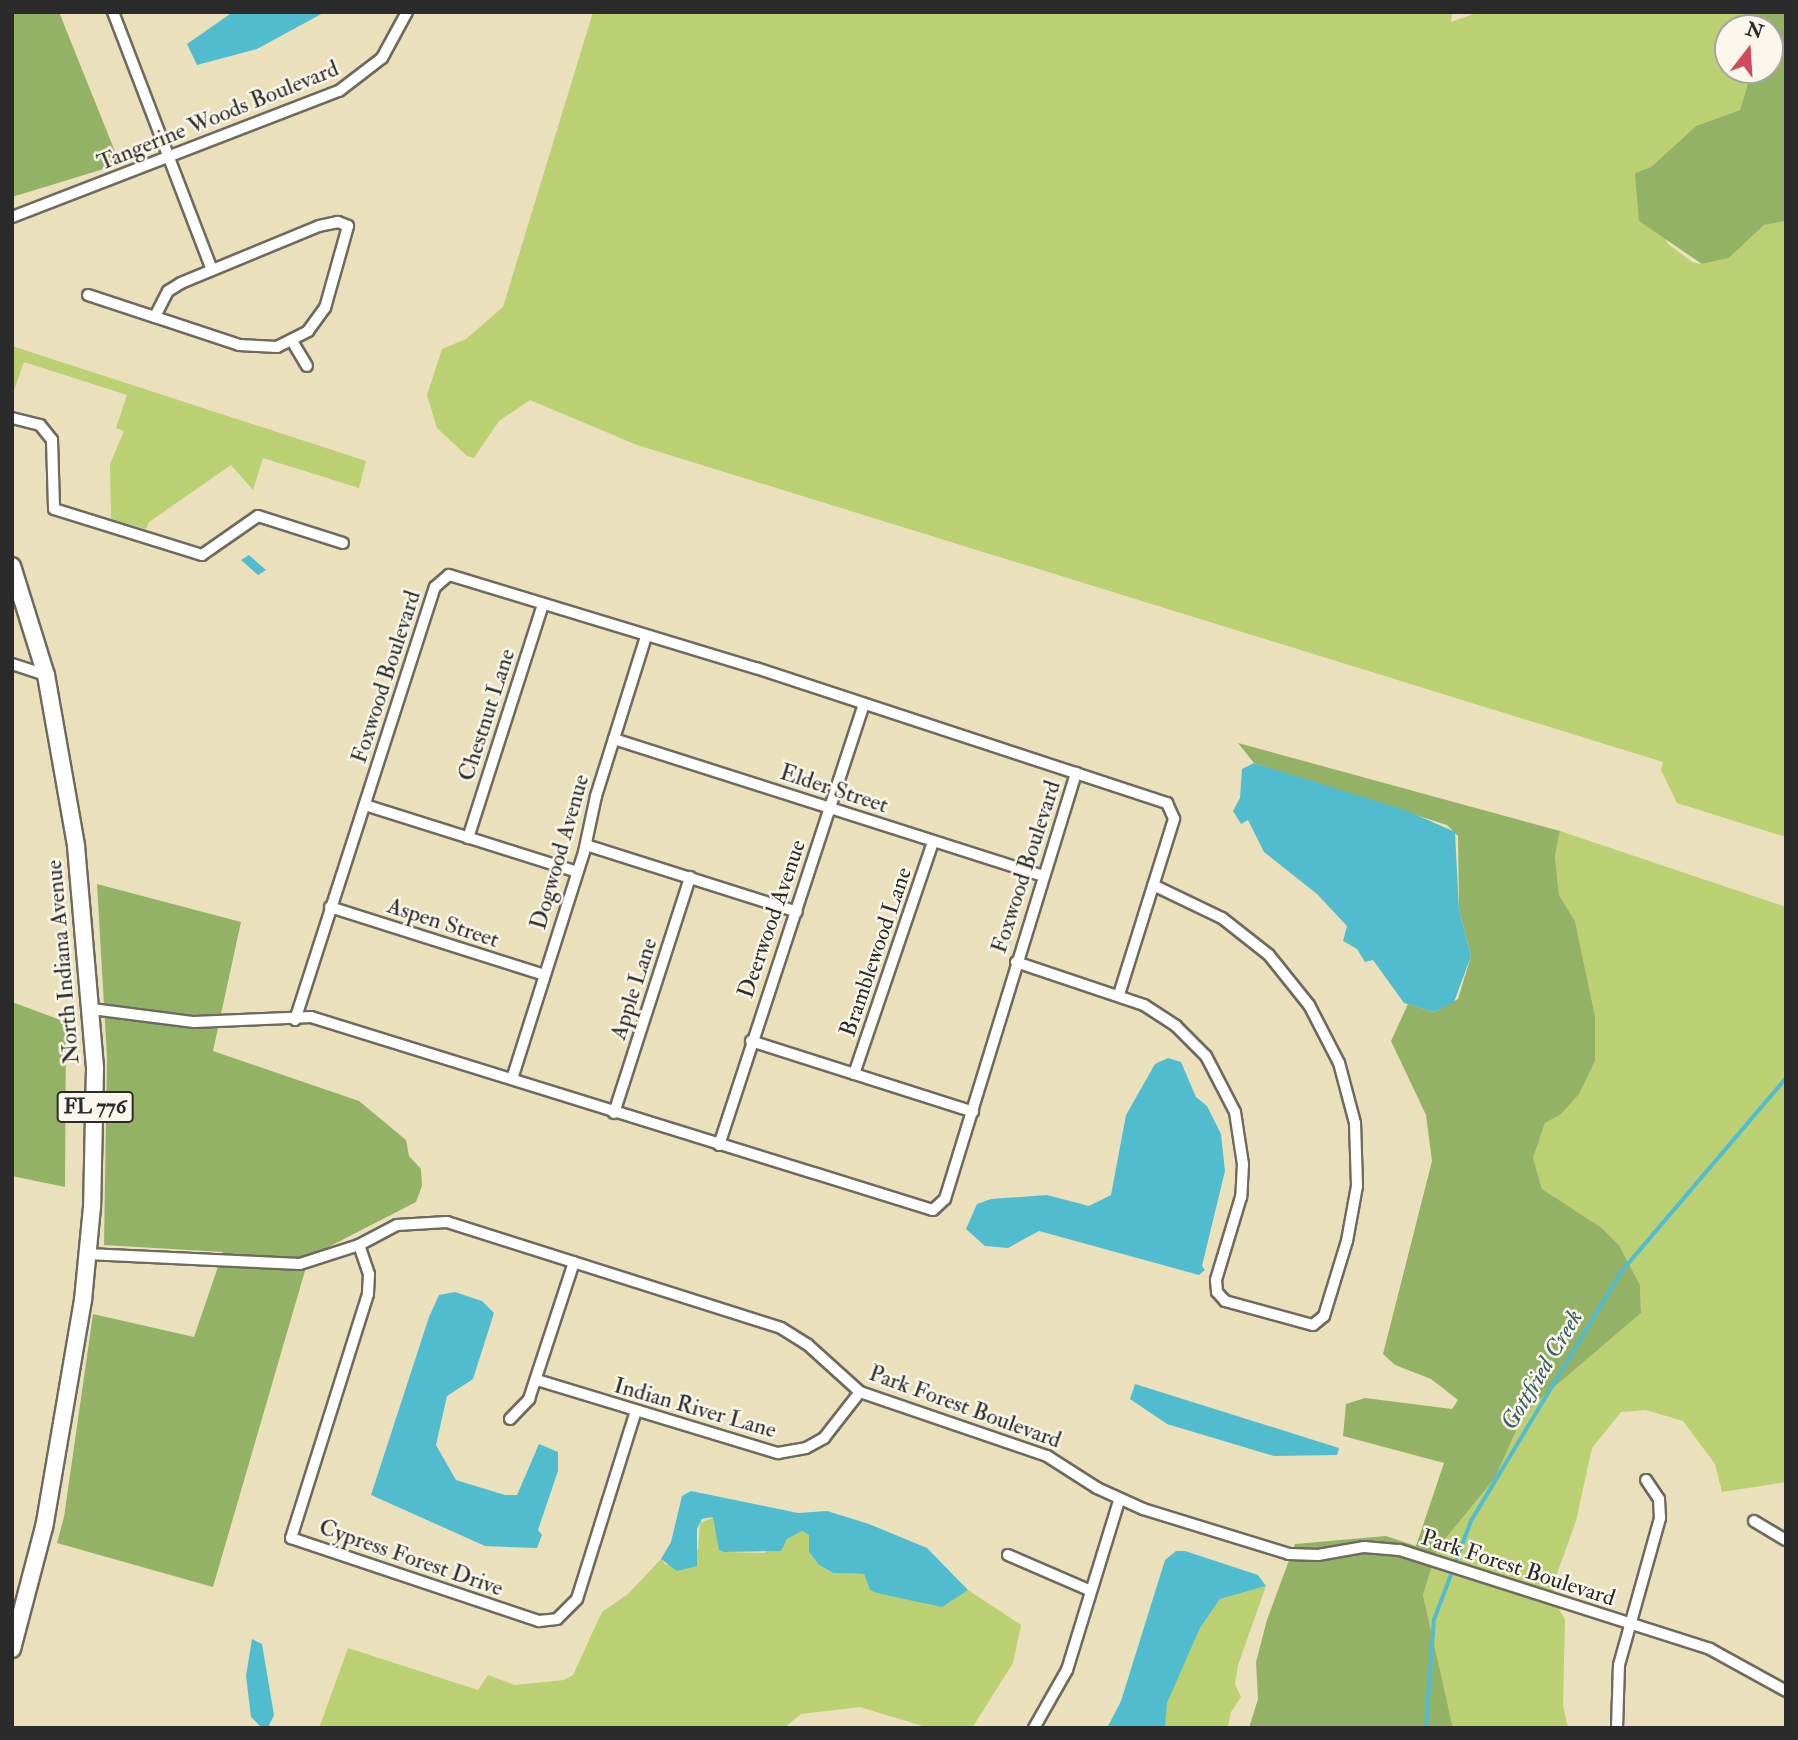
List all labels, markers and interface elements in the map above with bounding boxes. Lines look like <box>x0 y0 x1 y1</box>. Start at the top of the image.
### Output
north arrow <box>1714 14 1784 84</box>
text: N <box>1743 17 1766 45</box>
street label: Tangerine Woods Boulevard <box>93 55 343 177</box>
street label: Foxwood Boulevard <box>345 587 427 767</box>
street label: Chestnut Lane <box>453 645 521 785</box>
street label: Elder Street <box>776 759 892 819</box>
street label: Dogwood Avenue <box>525 771 595 933</box>
street label: Foxwood Boulevard <box>985 777 1067 957</box>
street label: Deerwood Avenue <box>732 836 812 1002</box>
street label: North Indiana Avenue <box>40 859 86 1065</box>
street label: Bramblewood Lane <box>834 864 918 1040</box>
street label: Aspen Street <box>384 892 502 954</box>
street label: Apple Lane <box>605 935 663 1043</box>
road number: FL 776 <box>56 1090 134 1124</box>
water label: Gottfried Creek <box>1495 1305 1589 1435</box>
street label: Park Forest Boulevard <box>865 1359 1065 1455</box>
street label: Indian River Lane <box>611 1372 779 1444</box>
street label: Cypress Forest Drive <box>315 1514 507 1602</box>
street label: Park Forest Boulevard <box>1417 1524 1619 1612</box>

